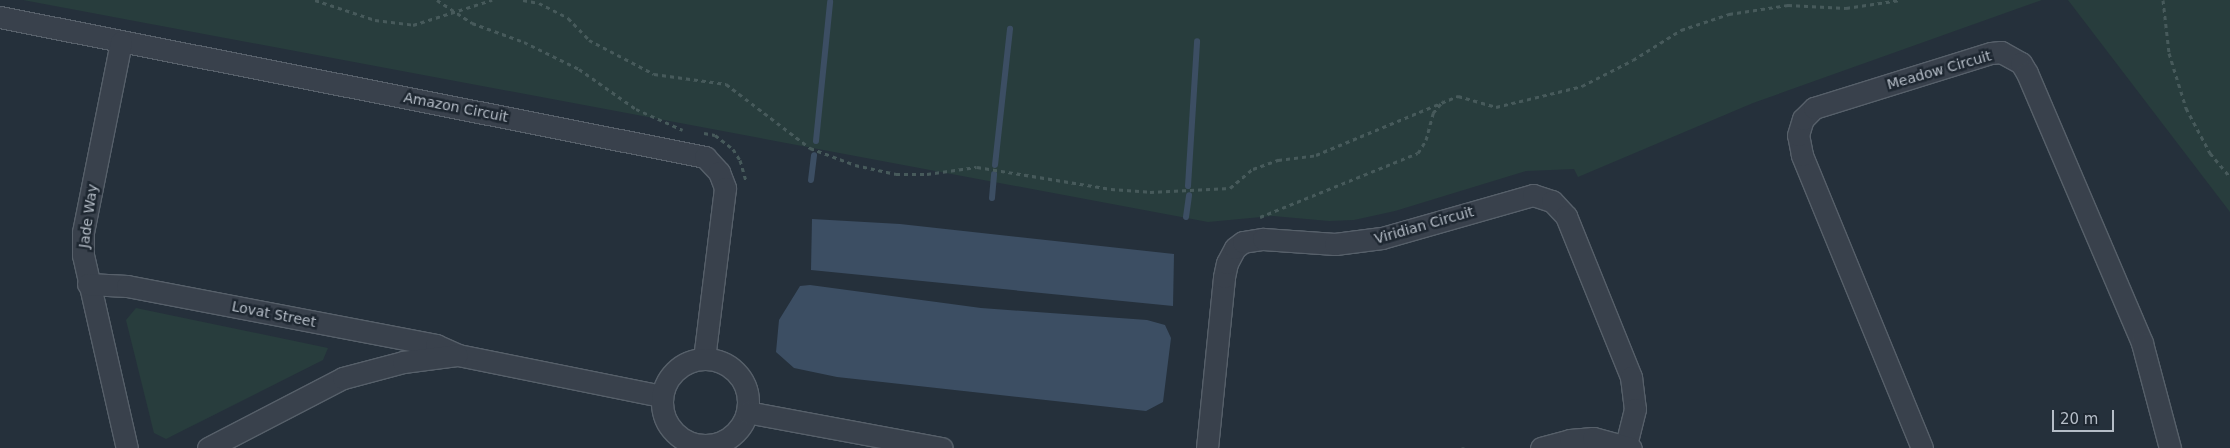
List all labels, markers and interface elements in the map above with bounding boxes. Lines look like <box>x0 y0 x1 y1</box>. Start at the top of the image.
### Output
street label: Meadow Circuit <box>1885 47 1993 93</box>
street label: Amazon Circuit <box>402 89 510 125</box>
street label: Jade Way <box>75 183 101 249</box>
street label: Viridian Circuit <box>1372 203 1476 247</box>
street label: Lovat Street <box>230 298 318 330</box>
scale bar <box>2055 400 2118 432</box>
text: 20 m <box>2060 410 2098 428</box>

